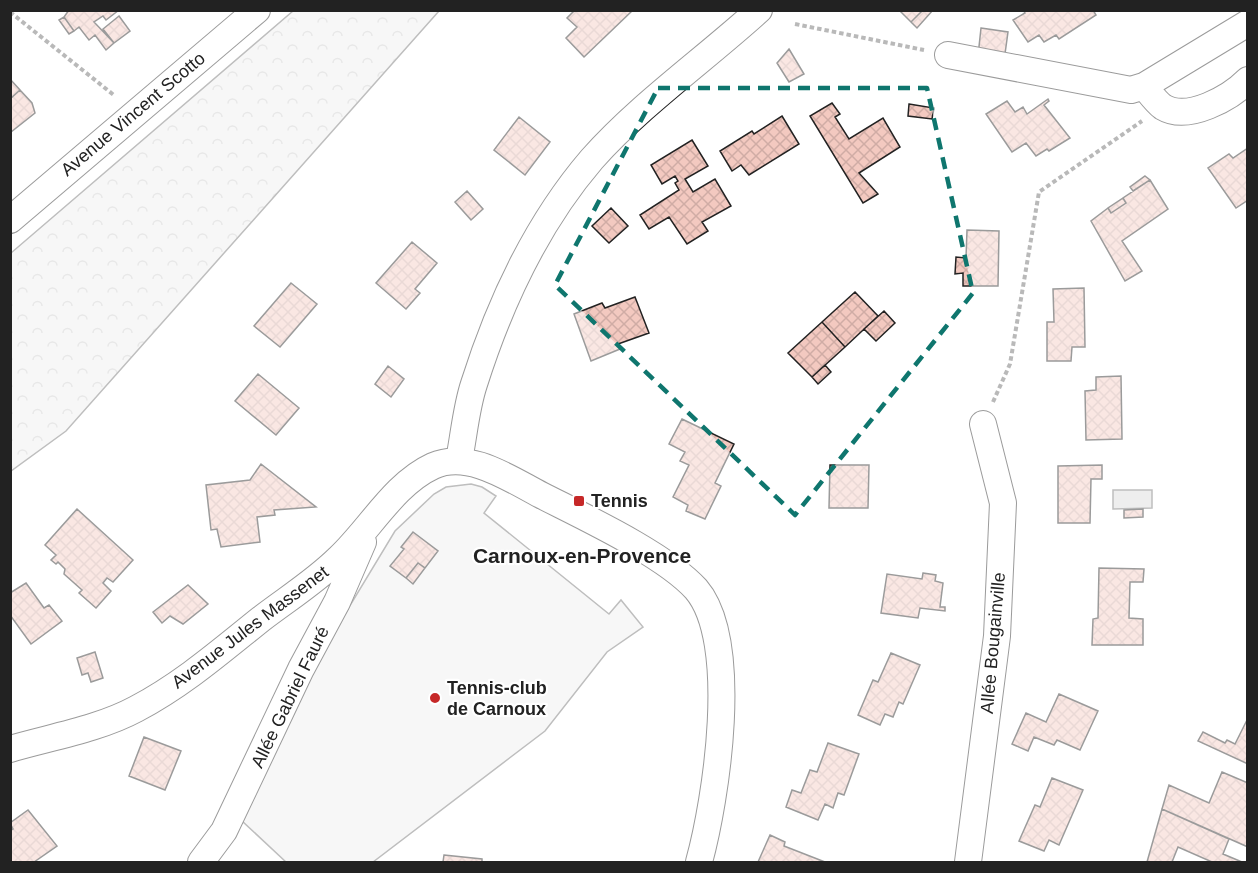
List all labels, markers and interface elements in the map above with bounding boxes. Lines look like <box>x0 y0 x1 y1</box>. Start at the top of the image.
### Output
street label: Avenue Vincent Scotto <box>57 48 209 180</box>
place label: Tennis <box>591 491 648 511</box>
marker: Tennis <box>572 494 586 508</box>
district label: Carnoux-en-Provence <box>473 544 691 567</box>
street label: Avenue Jules Massenet <box>168 562 332 692</box>
street label: Allée Bougainville <box>977 571 1009 715</box>
street label: Allée Gabriel Fauré <box>247 623 333 771</box>
place label: Tennis-club de Carnoux <box>447 678 547 719</box>
marker: Tennis-club de Carnoux <box>428 691 442 705</box>

